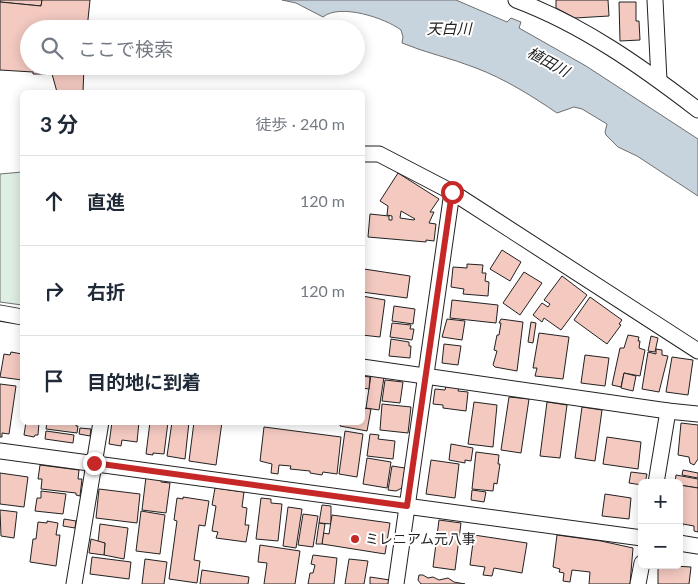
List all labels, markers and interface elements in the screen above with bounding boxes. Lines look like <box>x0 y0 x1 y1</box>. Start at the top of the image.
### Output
water label: 天白川 <box>426 19 473 37</box>
search box <box>20 20 365 75</box>
icon: search <box>38 34 66 62</box>
text: ここで検索 <box>78 37 173 60</box>
water label: 植田川 <box>524 42 574 81</box>
text: 3 分 <box>40 111 78 136</box>
text: 徒歩 · 240 m <box>256 114 345 133</box>
route start <box>441 181 464 204</box>
icon: ahead <box>40 187 68 215</box>
text: 直進 <box>87 190 125 213</box>
text: 120 m <box>300 191 345 210</box>
icon: right <box>40 277 68 305</box>
text: 右折 <box>87 280 125 303</box>
text: 120 m <box>300 281 345 300</box>
icon: arrive <box>40 367 68 395</box>
text: 目的地に到着 <box>87 370 201 393</box>
route end <box>83 452 106 475</box>
map controls <box>638 479 683 569</box>
button: + <box>638 479 683 524</box>
button: − <box>638 524 683 569</box>
place label: ミレニアム元八事 <box>365 530 476 547</box>
marker: ミレニアム元八事 <box>349 533 361 545</box>

